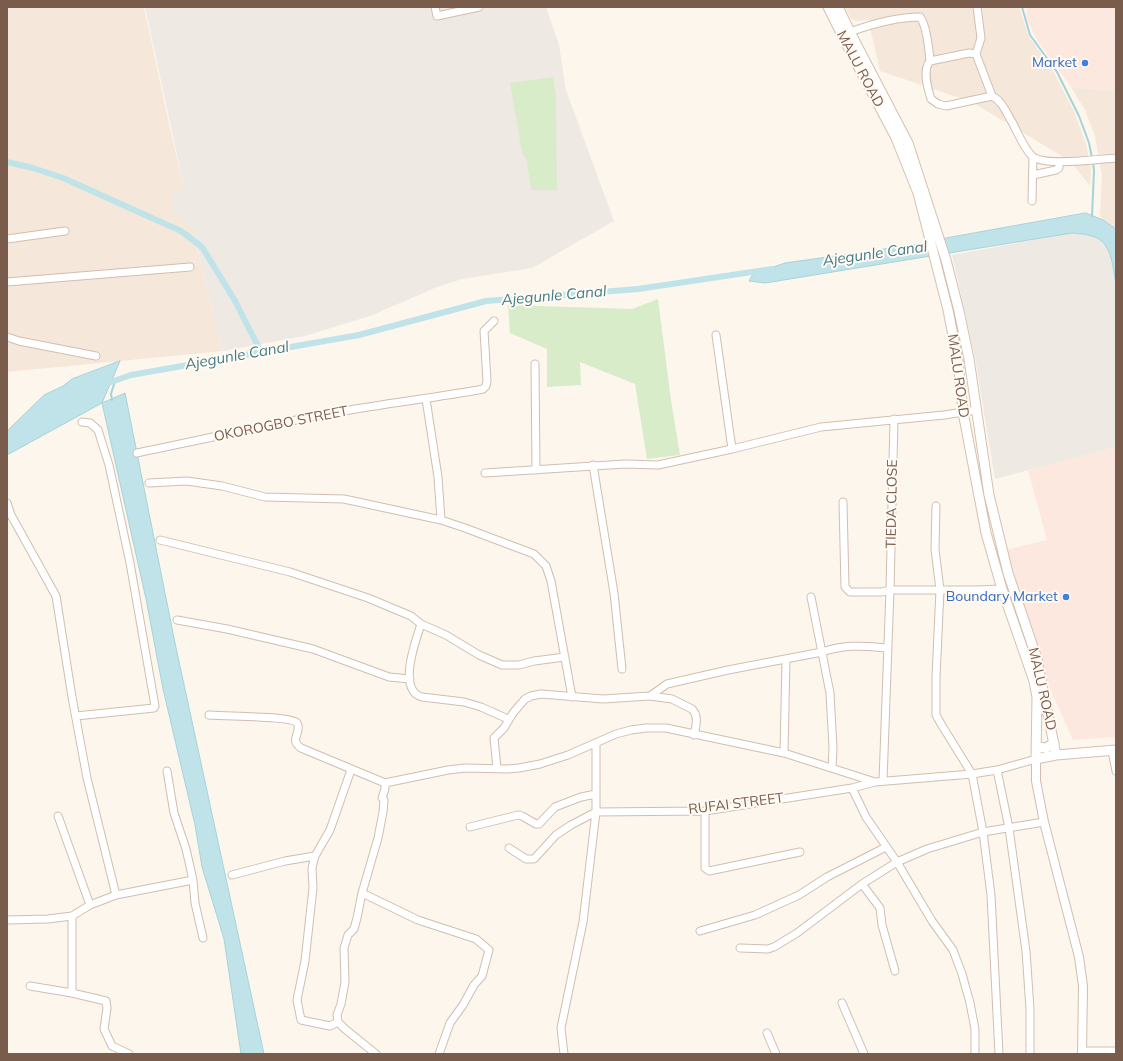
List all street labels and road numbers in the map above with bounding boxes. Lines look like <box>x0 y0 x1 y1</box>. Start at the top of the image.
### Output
street label: MALU ROAD <box>833 28 887 110</box>
street label: MALU ROAD <box>944 333 972 419</box>
street label: OKOROGBO STREET <box>213 403 349 445</box>
street label: TIEDA CLOSE <box>883 459 901 549</box>
street label: MALU ROAD <box>1024 646 1060 732</box>
street label: RUFAI STREET <box>687 790 785 818</box>

